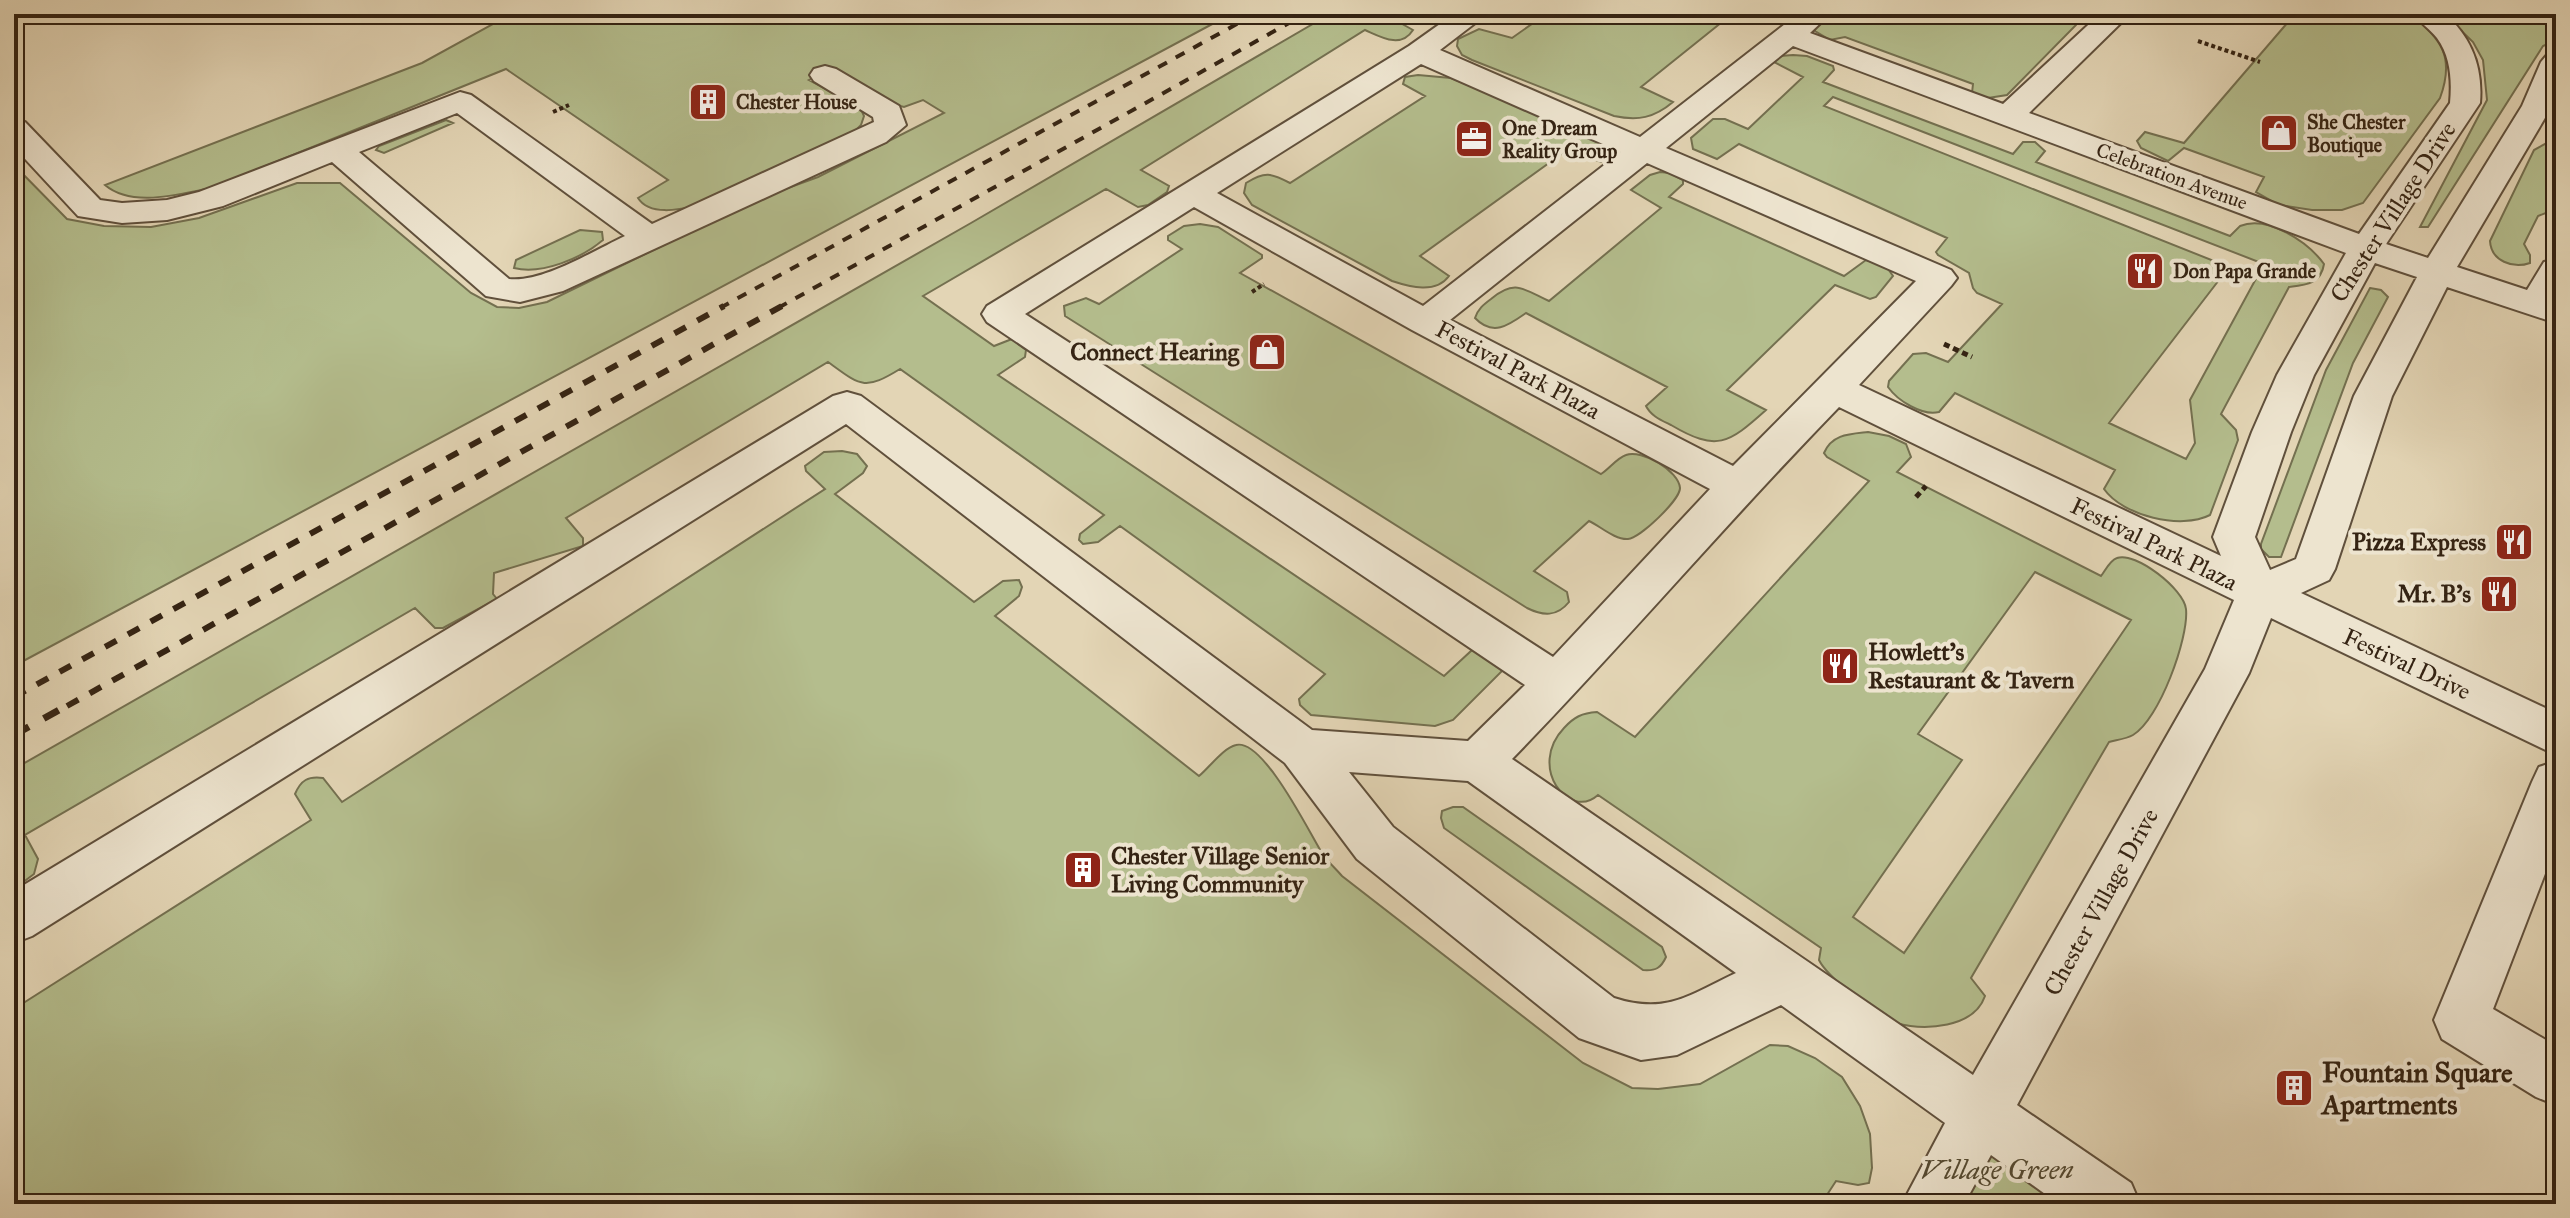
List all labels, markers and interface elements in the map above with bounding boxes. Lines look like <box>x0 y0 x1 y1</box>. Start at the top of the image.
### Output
building icon: Chester House <box>687 81 729 123</box>
place label: Chester House <box>736 90 858 114</box>
place label: She Chester Boutique <box>2307 110 2406 158</box>
shop icon: She Chester Boutique <box>2258 112 2300 154</box>
place label: One Dream Reality Group <box>1502 116 1617 164</box>
street label: Chester Village Drive <box>2323 116 2463 308</box>
office icon: One Dream Reality Group <box>1453 118 1495 160</box>
street label: Celebration Avenue <box>2093 138 2251 214</box>
restaurant icon: Don Papa Grande <box>2124 250 2166 292</box>
place label: Don Papa Grande <box>2173 259 2317 284</box>
street label: Festival Park Plaza <box>1431 314 1606 426</box>
shop icon: Connect Hearing <box>1246 331 1288 373</box>
place label: Connect Hearing <box>1070 337 1240 367</box>
street label: Festival Park Plaza <box>2066 491 2243 598</box>
restaurant icon: Pizza Express <box>2493 521 2535 563</box>
place label: Pizza Express <box>2352 527 2486 557</box>
restaurant icon: Mr. B's <box>2478 573 2520 615</box>
place label: Mr. B's <box>2397 579 2471 609</box>
street label: Festival Drive <box>2338 621 2476 707</box>
place label: Howlett's Restaurant & Tavern <box>1868 637 2074 695</box>
restaurant icon: Howlett's Restaurant & Tavern <box>1819 645 1861 687</box>
street label: Chester Village Drive <box>2037 803 2165 1001</box>
place label: Chester Village Senior Living Community <box>1111 841 1330 899</box>
building icon: Chester Village Senior Living Community <box>1062 849 1104 891</box>
place label: Fountain Square Apartments <box>2320 1055 2513 1122</box>
building icon: Fountain Square Apartments <box>2273 1067 2315 1109</box>
park label: Village Green <box>1920 1152 2074 1187</box>

